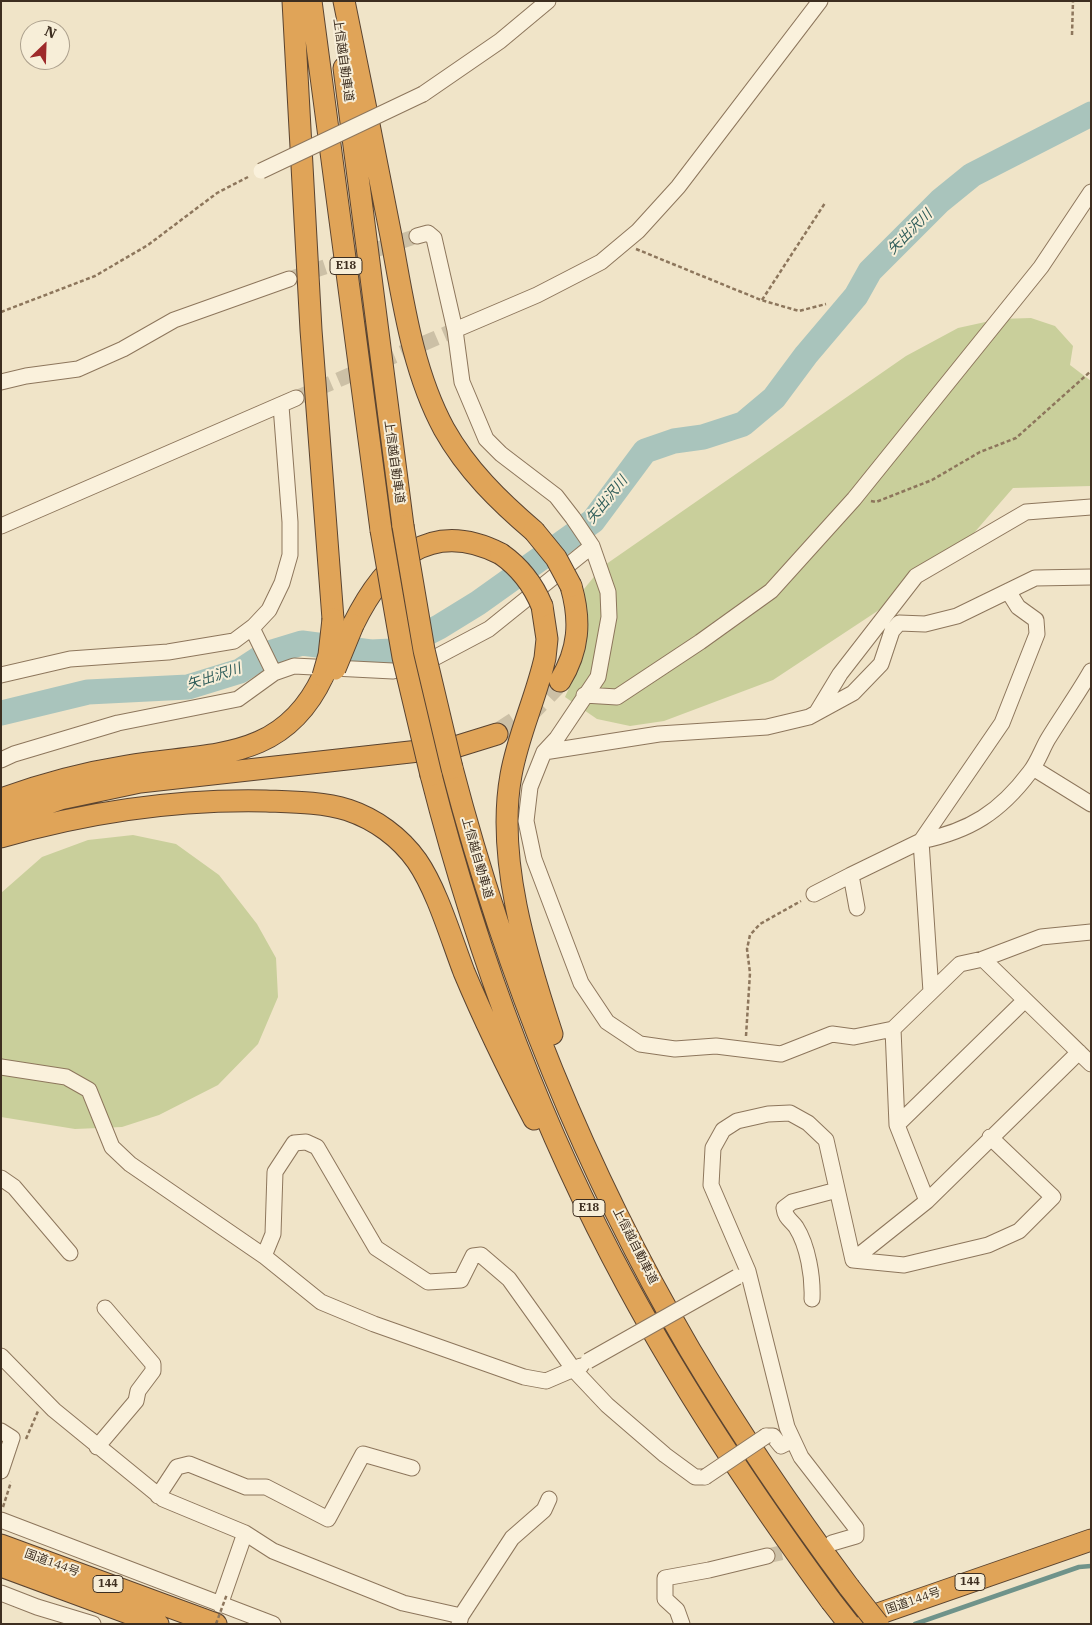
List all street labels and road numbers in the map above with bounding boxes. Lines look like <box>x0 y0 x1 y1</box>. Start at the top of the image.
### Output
street label: 上信越自動車道 <box>330 17 356 103</box>
road number: E18 <box>330 258 362 274</box>
street label: 上信越自動車道 <box>381 419 407 505</box>
street label: 上信越自動車道 <box>459 816 495 900</box>
road number: E18 <box>573 1200 605 1216</box>
street label: 上信越自動車道 <box>610 1205 660 1287</box>
street label: 国道144号 <box>22 1546 82 1580</box>
road number: 144 <box>955 1574 985 1590</box>
road number: 144 <box>93 1576 123 1592</box>
street label: 国道144号 <box>883 1585 943 1617</box>

